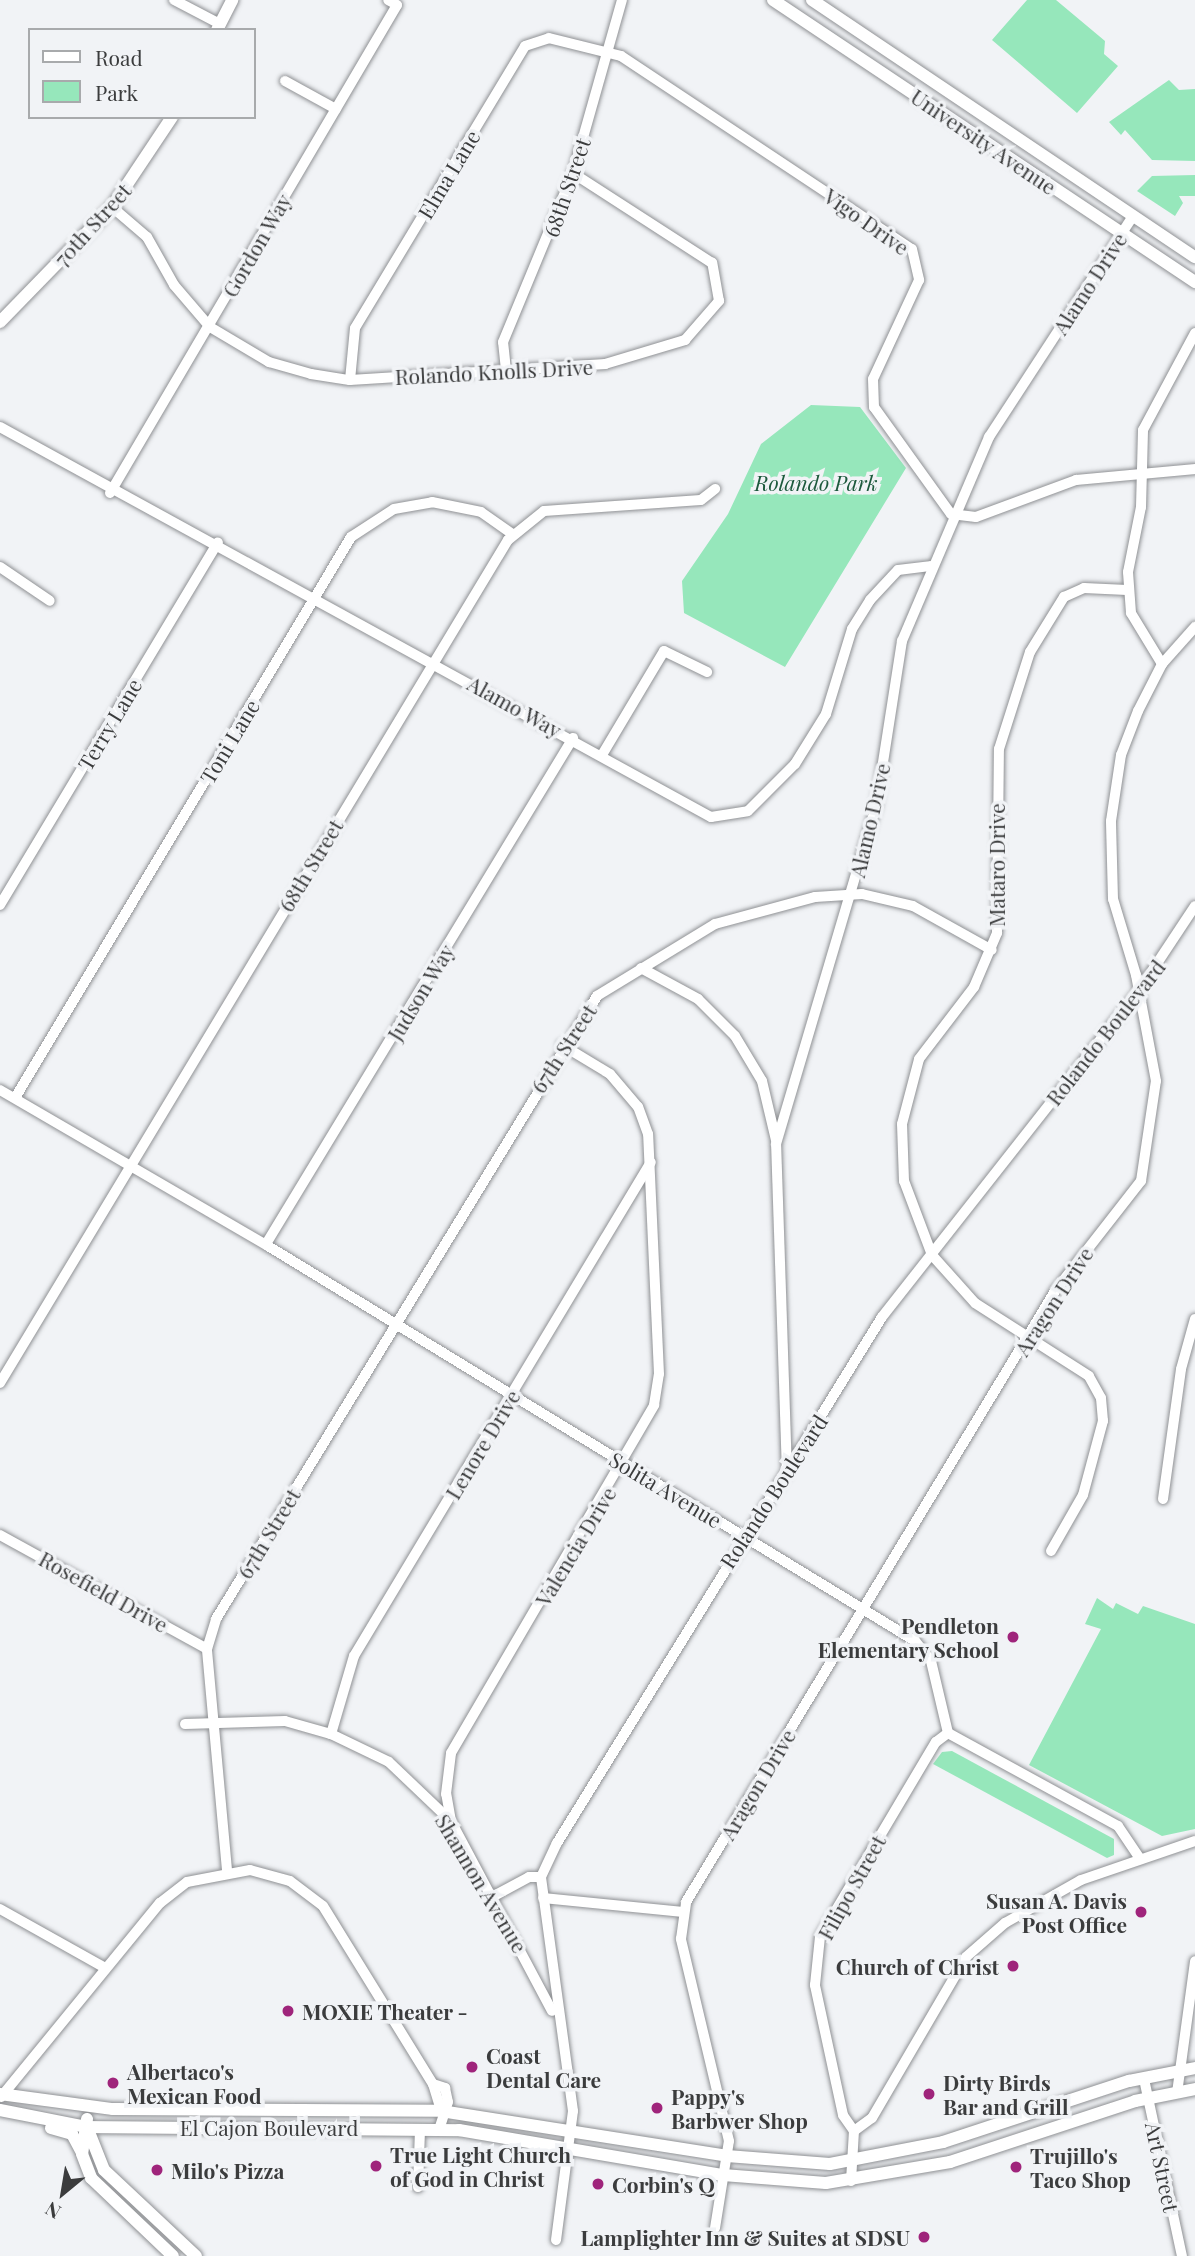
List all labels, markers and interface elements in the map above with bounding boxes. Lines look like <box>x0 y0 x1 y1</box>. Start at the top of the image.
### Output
legend <box>28 28 256 119</box>
text: Road <box>95 43 143 71</box>
text: Park <box>95 78 138 106</box>
street label: University Avenue <box>906 83 1062 199</box>
street label: Elma Lane <box>412 125 484 223</box>
street label: 68th Street <box>537 134 595 240</box>
street label: 70th Street <box>48 177 136 271</box>
street label: Vigo Drive <box>820 183 914 259</box>
street label: Gordon Way <box>216 189 296 301</box>
street label: Alamo Drive <box>1047 227 1131 339</box>
street label: Rolando Knolls Drive <box>394 353 594 389</box>
park label: Rolando Park <box>754 469 878 495</box>
street label: Alamo Way <box>463 670 567 742</box>
street label: Terry Lane <box>72 673 146 775</box>
street label: Toni Lane <box>194 694 264 788</box>
street label: Alamo Drive <box>844 760 894 880</box>
street label: Mataro Drive <box>983 803 1009 927</box>
street label: 68th Street <box>273 814 347 916</box>
street label: Judson Way <box>381 939 459 1045</box>
street label: Rolando Boulevard <box>1040 954 1170 1110</box>
street label: 67th Street <box>525 999 601 1097</box>
street label: Aragon Drive <box>1009 1242 1097 1360</box>
street label: Lenore Drive <box>439 1385 525 1503</box>
street label: Rolando Boulevard <box>714 1410 832 1572</box>
street label: Solita Avenue <box>605 1445 727 1533</box>
street label: Valencia Drive <box>529 1482 621 1610</box>
street label: 67th Street <box>231 1483 305 1583</box>
street label: Rosefield Drive <box>35 1545 173 1637</box>
place label: Pendleton Elementary School <box>817 1612 999 1662</box>
marker: Pendleton Elementary School <box>1005 1629 1021 1645</box>
street label: Aragon Drive <box>714 1724 800 1844</box>
street label: Shannon Avenue <box>431 1809 533 1957</box>
street label: Filipo Street <box>812 1830 890 1944</box>
place label: Susan A. Davis Post Office <box>985 1887 1127 1937</box>
marker: Susan A. Davis Post Office <box>1133 1904 1149 1920</box>
place label: Church of Christ <box>836 1953 999 1979</box>
marker: Church of Christ <box>1005 1958 1021 1974</box>
place label: MOXIE Theater - <box>302 1998 469 2024</box>
marker: MOXIE Theater - <box>280 2003 296 2019</box>
place label: Coast Dental Care <box>486 2042 601 2092</box>
place label: Albertaco's Mexican Food <box>127 2058 261 2108</box>
marker: Coast Dental Care <box>464 2059 480 2075</box>
place label: Dirty Birds Bar and Grill <box>943 2069 1069 2119</box>
marker: Albertaco's Mexican Food <box>105 2075 121 2091</box>
place label: Pappy's Barbwer Shop <box>671 2083 808 2133</box>
marker: Dirty Birds Bar and Grill <box>921 2086 937 2102</box>
marker: Pappy's Barbwer Shop <box>649 2100 665 2116</box>
street label: El Cajon Boulevard <box>180 2114 358 2140</box>
street label: Art Street <box>1141 2120 1185 2214</box>
place label: True Light Church of God in Christ <box>390 2141 571 2191</box>
place label: Trujillo's Taco Shop <box>1030 2142 1131 2192</box>
place label: Milo's Pizza <box>171 2157 284 2183</box>
north arrow <box>28 2158 98 2228</box>
marker: True Light Church of God in Christ <box>368 2158 384 2174</box>
marker: Trujillo's Taco Shop <box>1008 2159 1024 2175</box>
marker: Milo's Pizza <box>149 2162 165 2178</box>
place label: Corbin's Q <box>612 2171 715 2197</box>
marker: Corbin's Q <box>590 2176 606 2192</box>
text: N <box>40 2196 65 2226</box>
place label: Lamplighter Inn & Suites at SDSU <box>580 2224 910 2250</box>
marker: Lamplighter Inn & Suites at SDSU <box>916 2229 932 2245</box>

